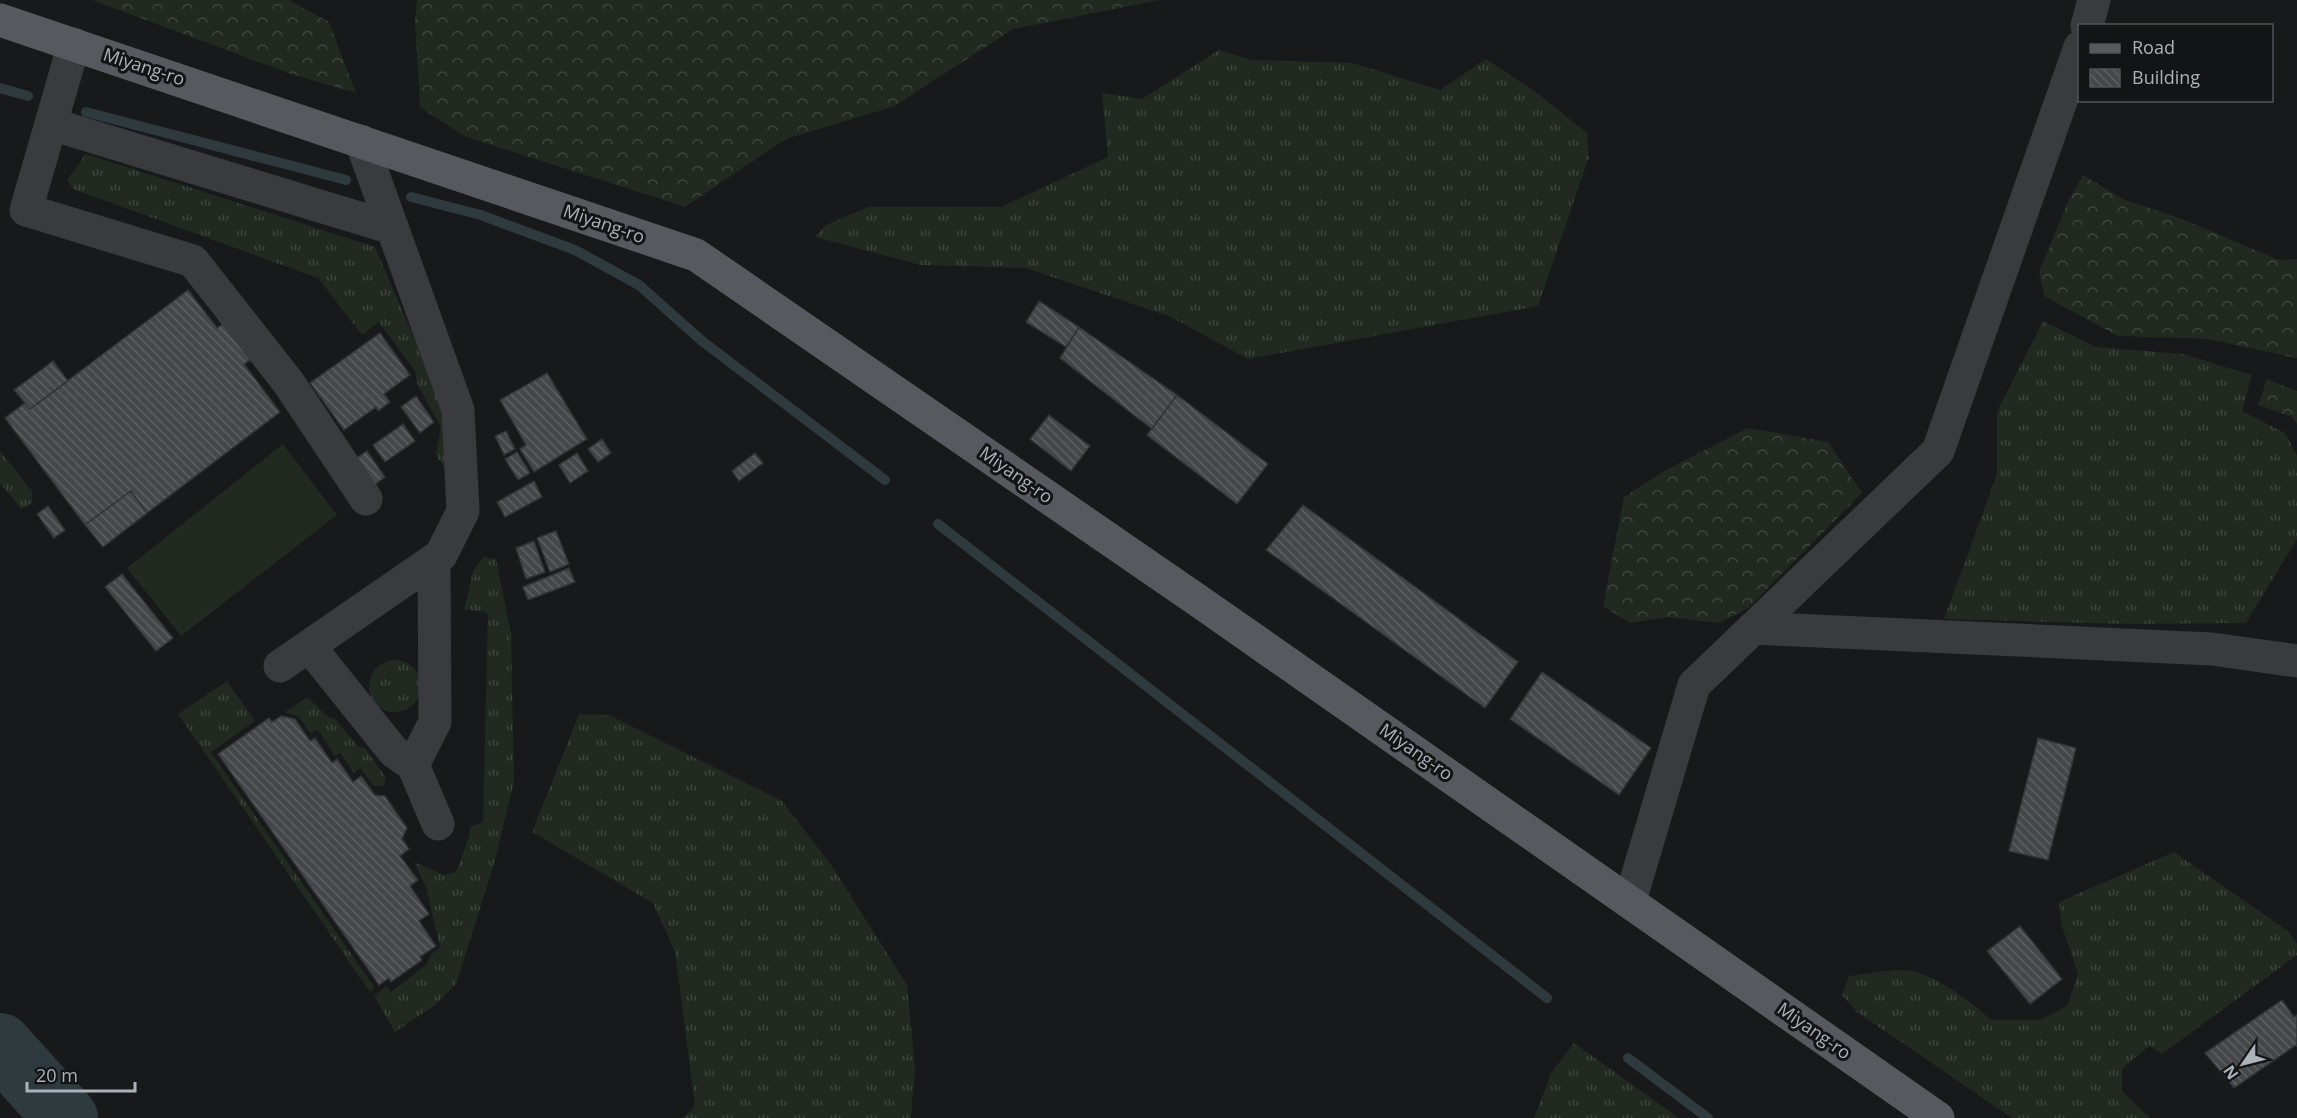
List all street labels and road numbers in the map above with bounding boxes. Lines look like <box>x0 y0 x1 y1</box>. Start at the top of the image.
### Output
street label: Miyang-ro <box>100 42 188 91</box>
street label: Miyang-ro <box>560 198 648 248</box>
street label: Miyang-ro <box>975 440 1058 508</box>
street label: Miyang-ro <box>1375 717 1458 785</box>
street label: Miyang-ro <box>1773 996 1856 1064</box>

